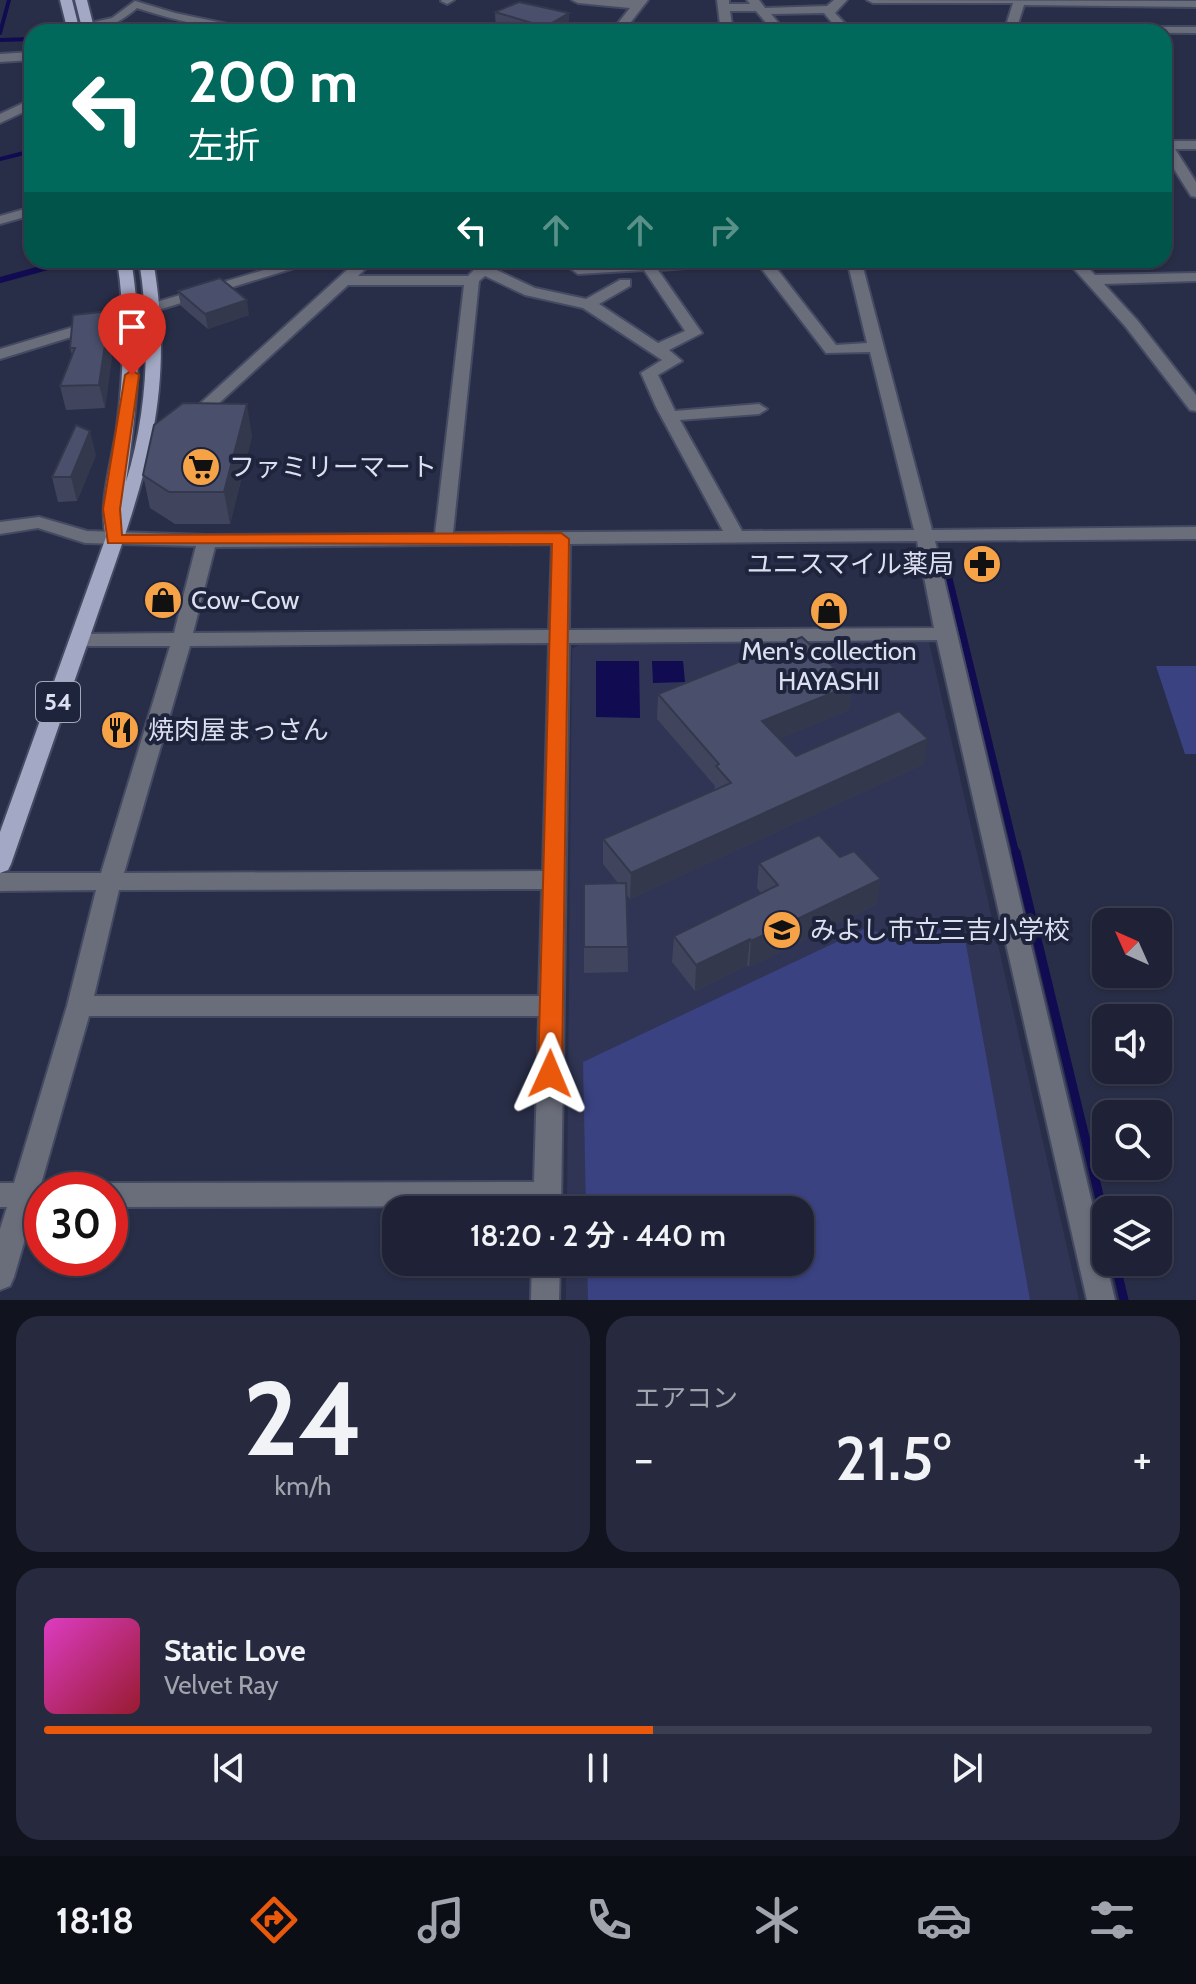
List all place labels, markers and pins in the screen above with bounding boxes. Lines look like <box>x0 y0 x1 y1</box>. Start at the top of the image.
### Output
pin <box>98 293 166 375</box>
supermarket icon: ファミリーマート <box>180 446 222 488</box>
place label: ファミリーマート <box>229 451 437 483</box>
pharmacy icon: ユニスマイル薬局 <box>961 543 1003 585</box>
place label: ユニスマイル薬局 <box>747 548 954 580</box>
shop icon: Cow-Cow <box>142 579 184 621</box>
place label: Cow-Cow <box>191 584 300 616</box>
shop icon: Men's collection HAYASHI <box>808 590 850 632</box>
place label: Men's collection HAYASHI <box>741 635 917 697</box>
restaurant icon: 焼肉屋まっさん <box>99 709 141 751</box>
place label: 焼肉屋まっさん <box>148 714 329 746</box>
school or university icon: みよし市立三吉小学校 <box>761 909 803 951</box>
place label: みよし市立三吉小学校 <box>810 914 1070 946</box>

